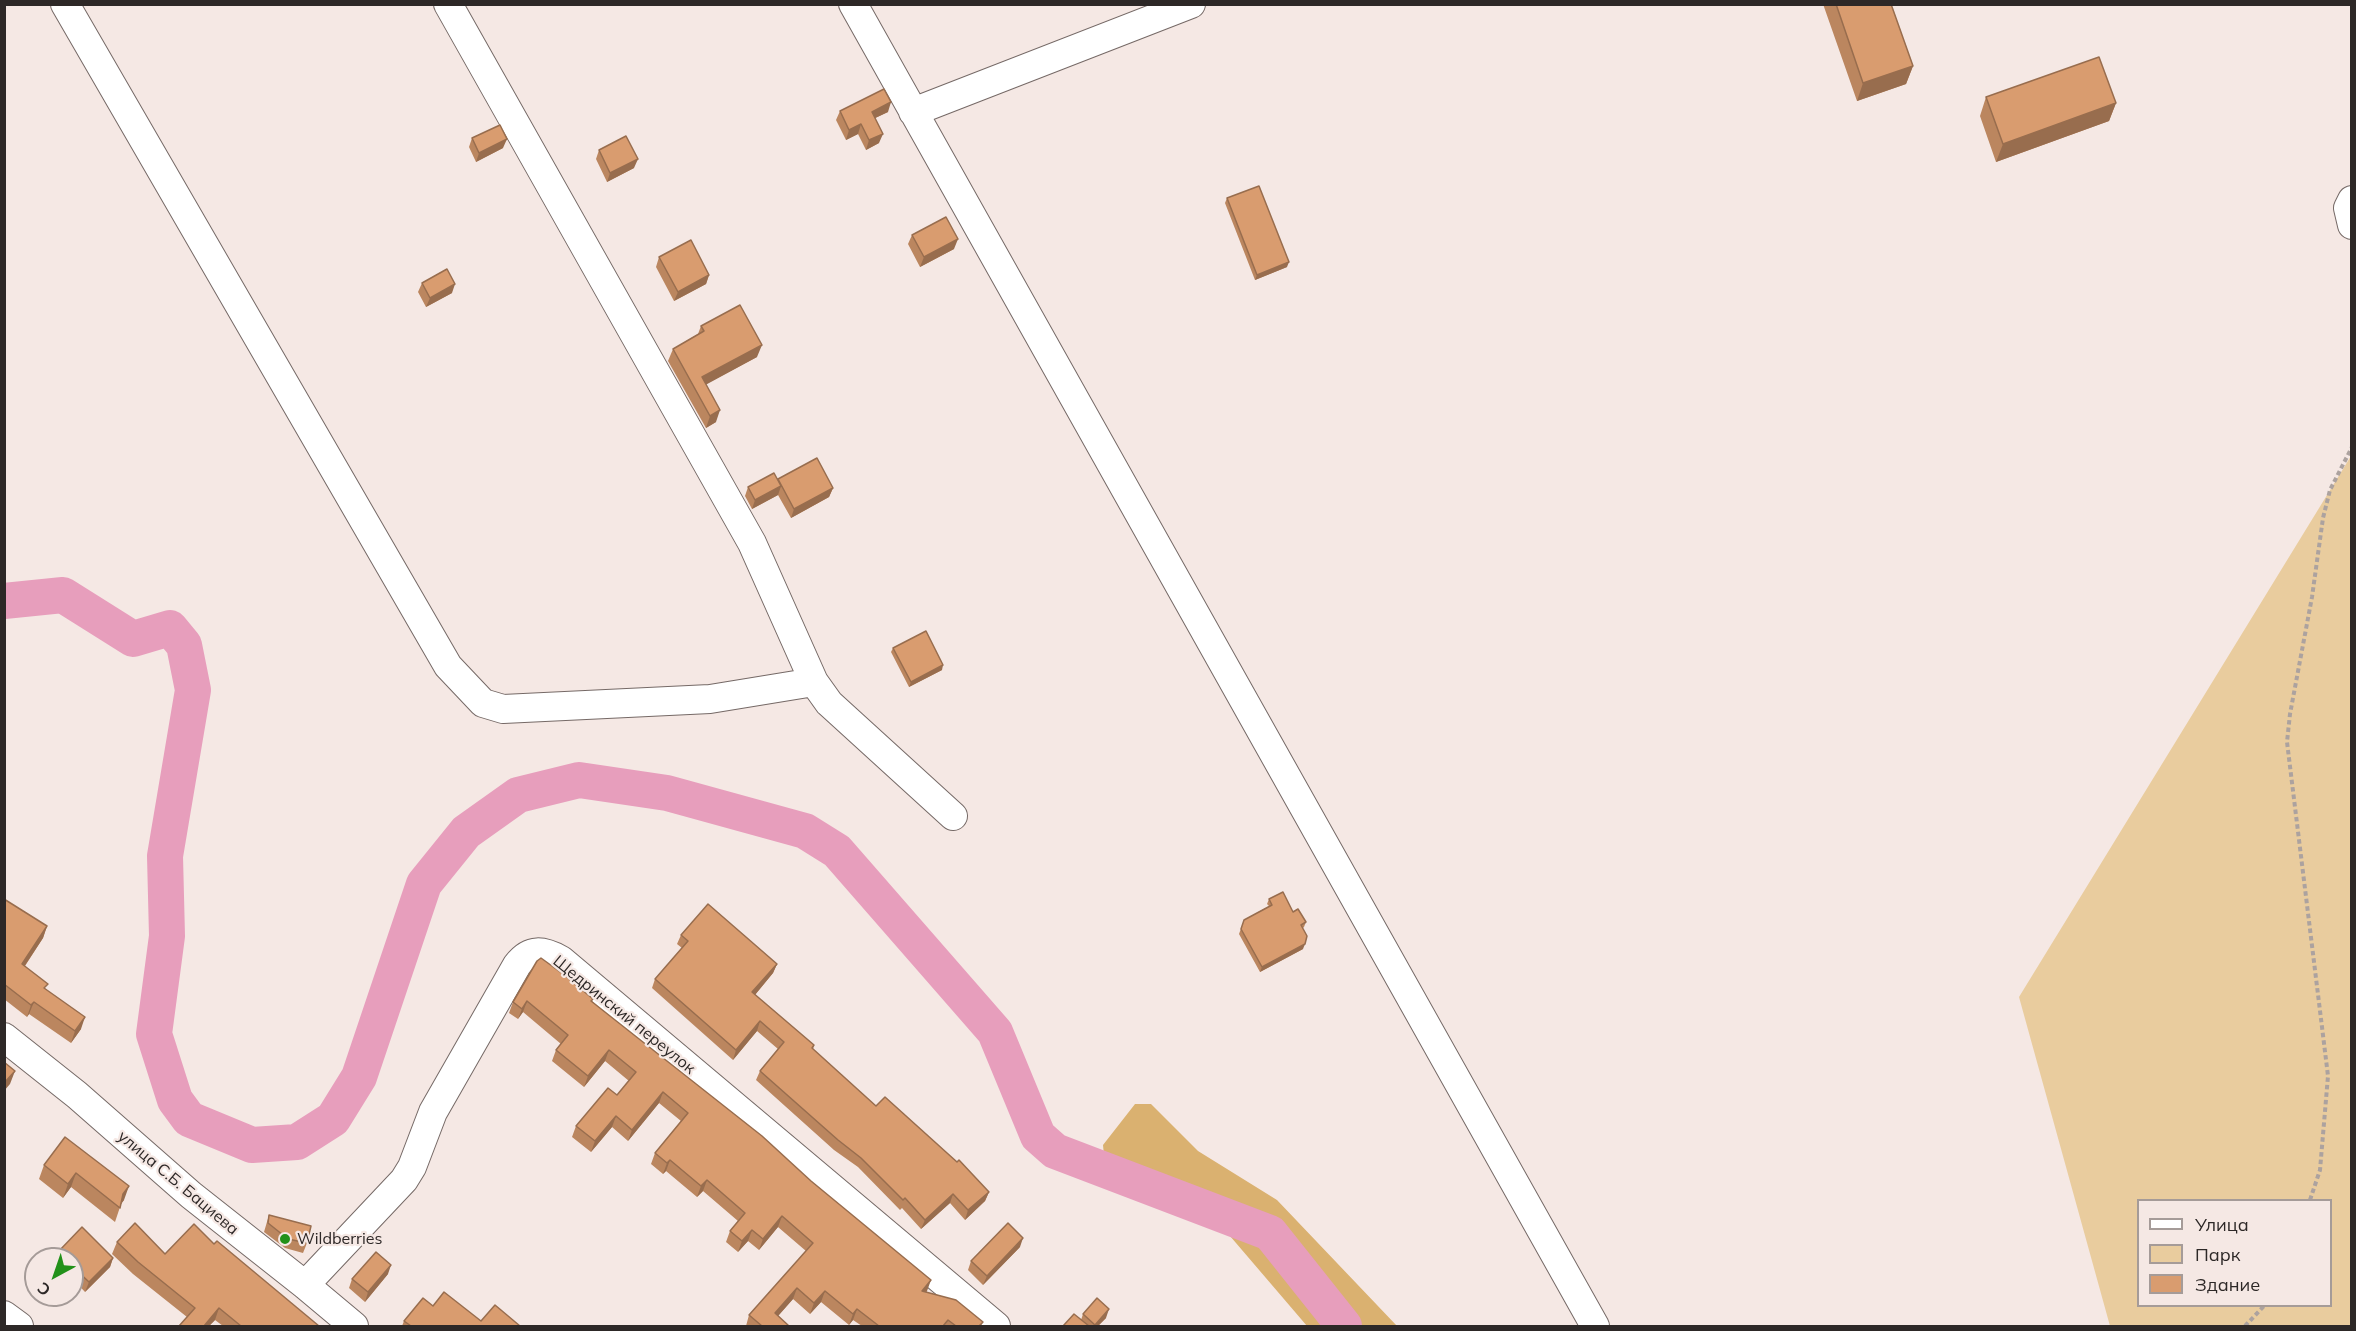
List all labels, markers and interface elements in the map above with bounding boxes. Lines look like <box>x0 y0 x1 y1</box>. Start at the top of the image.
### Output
street label: Щедринский переулок <box>549 952 699 1078</box>
street label: улица С.Б. Бациева <box>114 1127 242 1239</box>
legend <box>2137 1199 2332 1307</box>
text: Улица <box>2195 1213 2249 1236</box>
place label: Wildberries <box>297 1229 382 1249</box>
marker: Wildberries <box>278 1232 292 1246</box>
text: Парк <box>2195 1243 2240 1266</box>
north arrow <box>24 1247 84 1307</box>
text: Здание <box>2195 1273 2260 1296</box>
text: С <box>33 1278 54 1300</box>

